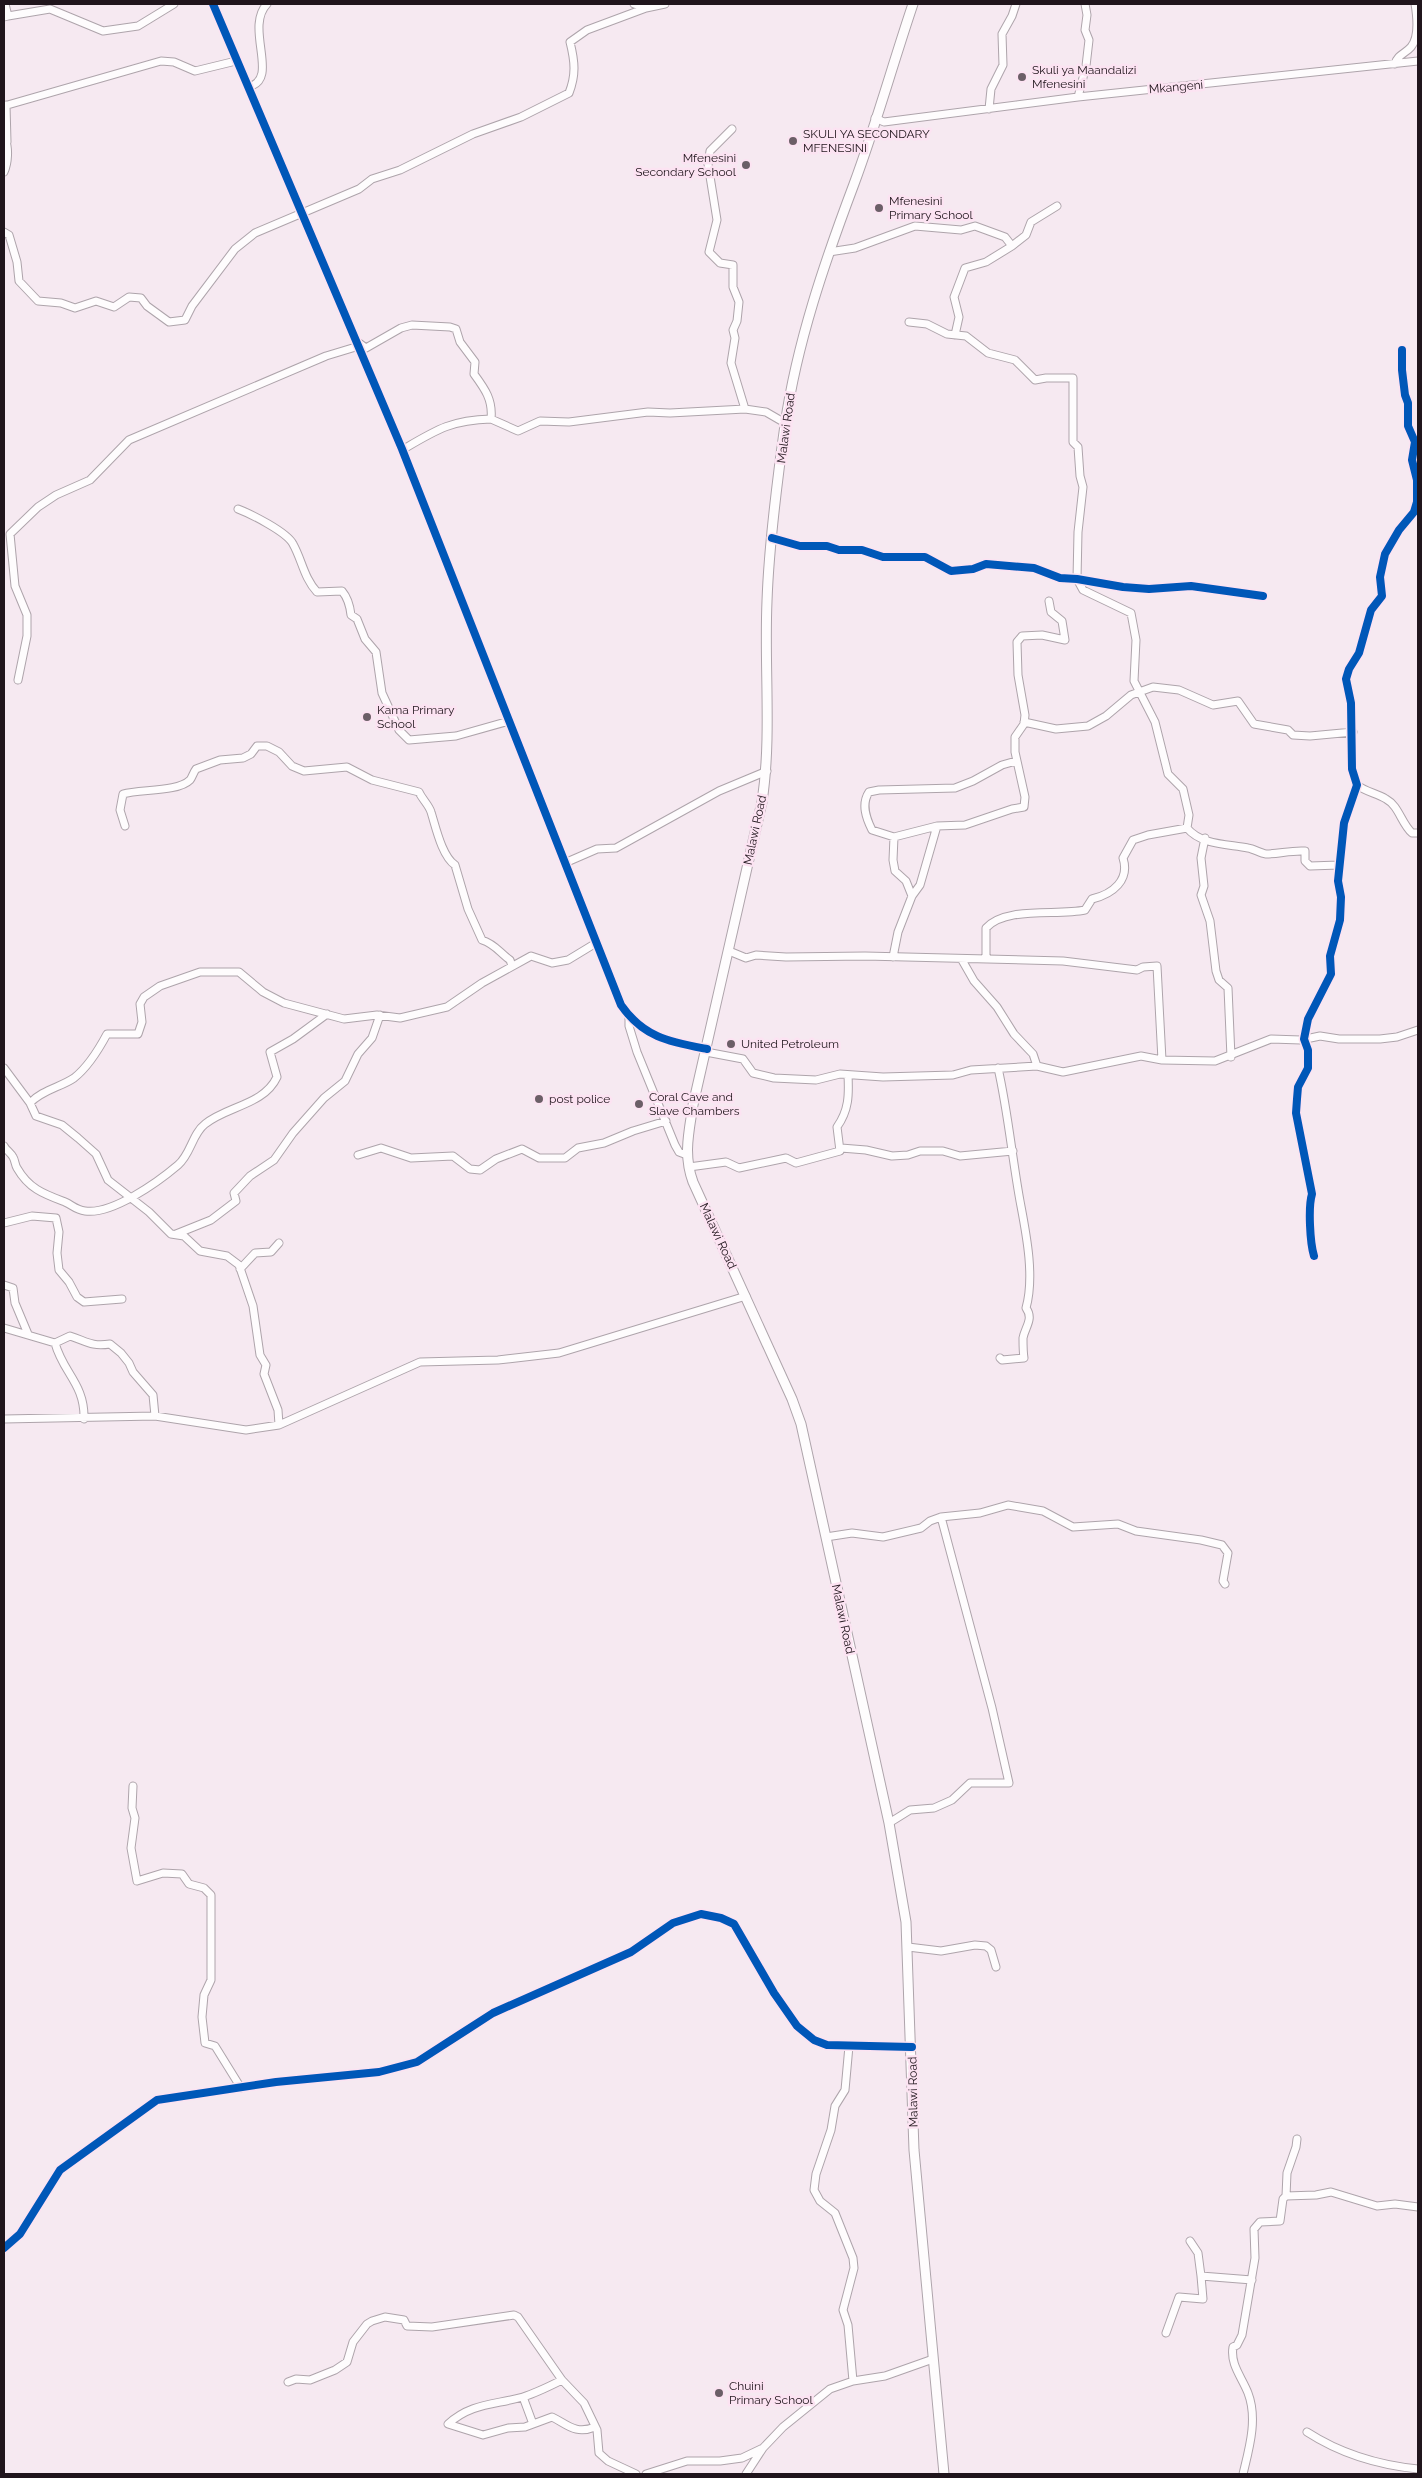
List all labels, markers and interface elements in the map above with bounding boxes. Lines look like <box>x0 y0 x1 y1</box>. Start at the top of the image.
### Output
place label: Skuli ya Maandalizi Mfenesini <box>1032 63 1136 91</box>
marker: Skuli ya Maandalizi Mfenesini <box>1016 71 1028 83</box>
street label: Mkangeni <box>1148 78 1204 96</box>
place label: SKULI YA SECONDARY MFENESINI <box>803 127 930 155</box>
marker: SKULI YA SECONDARY MFENESINI <box>787 135 799 147</box>
place label: Mfenesini Secondary School <box>635 151 737 179</box>
marker: Mfenesini Secondary School <box>740 159 752 171</box>
place label: Mfenesini Primary School <box>889 194 973 222</box>
marker: Mfenesini Primary School <box>873 202 885 214</box>
street label: Malawi Road <box>774 392 798 464</box>
place label: Kama Primary School <box>377 703 455 731</box>
marker: Kama Primary School <box>361 711 373 723</box>
street label: Malawi Road <box>741 794 769 866</box>
place label: United Petroleum <box>741 1037 839 1051</box>
marker: United Petroleum <box>725 1038 737 1050</box>
place label: Coral Cave and Slave Chambers <box>649 1090 740 1118</box>
place label: post police <box>549 1092 610 1106</box>
marker: post police <box>533 1093 545 1105</box>
marker: Coral Cave and Slave Chambers <box>633 1098 645 1110</box>
street label: Malawi Road <box>697 1201 739 1271</box>
street label: Malawi Road <box>829 1583 857 1655</box>
street label: Malawi Road <box>905 2056 921 2128</box>
place label: Chuini Primary School <box>729 2379 813 2407</box>
marker: Chuini Primary School <box>713 2387 725 2399</box>

